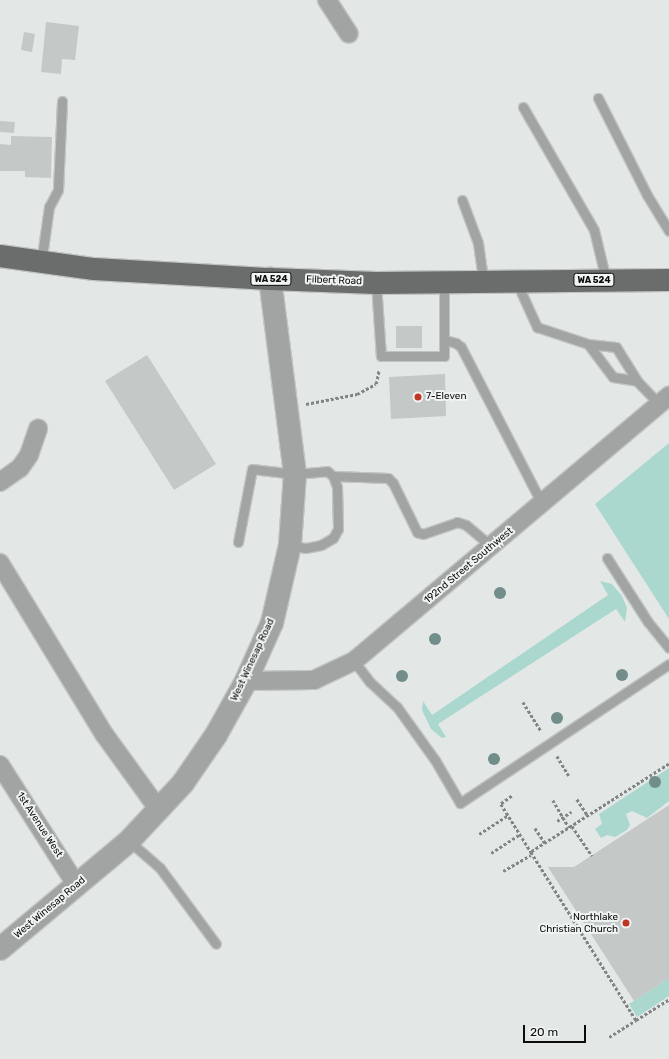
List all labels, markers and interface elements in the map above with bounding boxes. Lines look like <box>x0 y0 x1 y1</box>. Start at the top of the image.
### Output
road number: WA 524 <box>250 272 292 286</box>
road number: WA 524 <box>573 273 615 287</box>
street label: Filbert Road <box>306 274 362 288</box>
place label: 7-Eleven <box>426 391 466 403</box>
marker: 7-Eleven <box>413 392 423 402</box>
street label: 192nd Street Southwest <box>422 525 516 607</box>
street label: West Winesap Road <box>229 617 277 703</box>
street label: 1st Avenue West <box>13 790 65 860</box>
street label: West Winesap Road <box>12 875 88 941</box>
place label: Northlake Christian Church <box>539 911 618 934</box>
marker: Northlake Christian Church <box>621 918 631 928</box>
scale bar <box>525 1017 588 1043</box>
text: 20 m <box>530 1025 558 1039</box>

